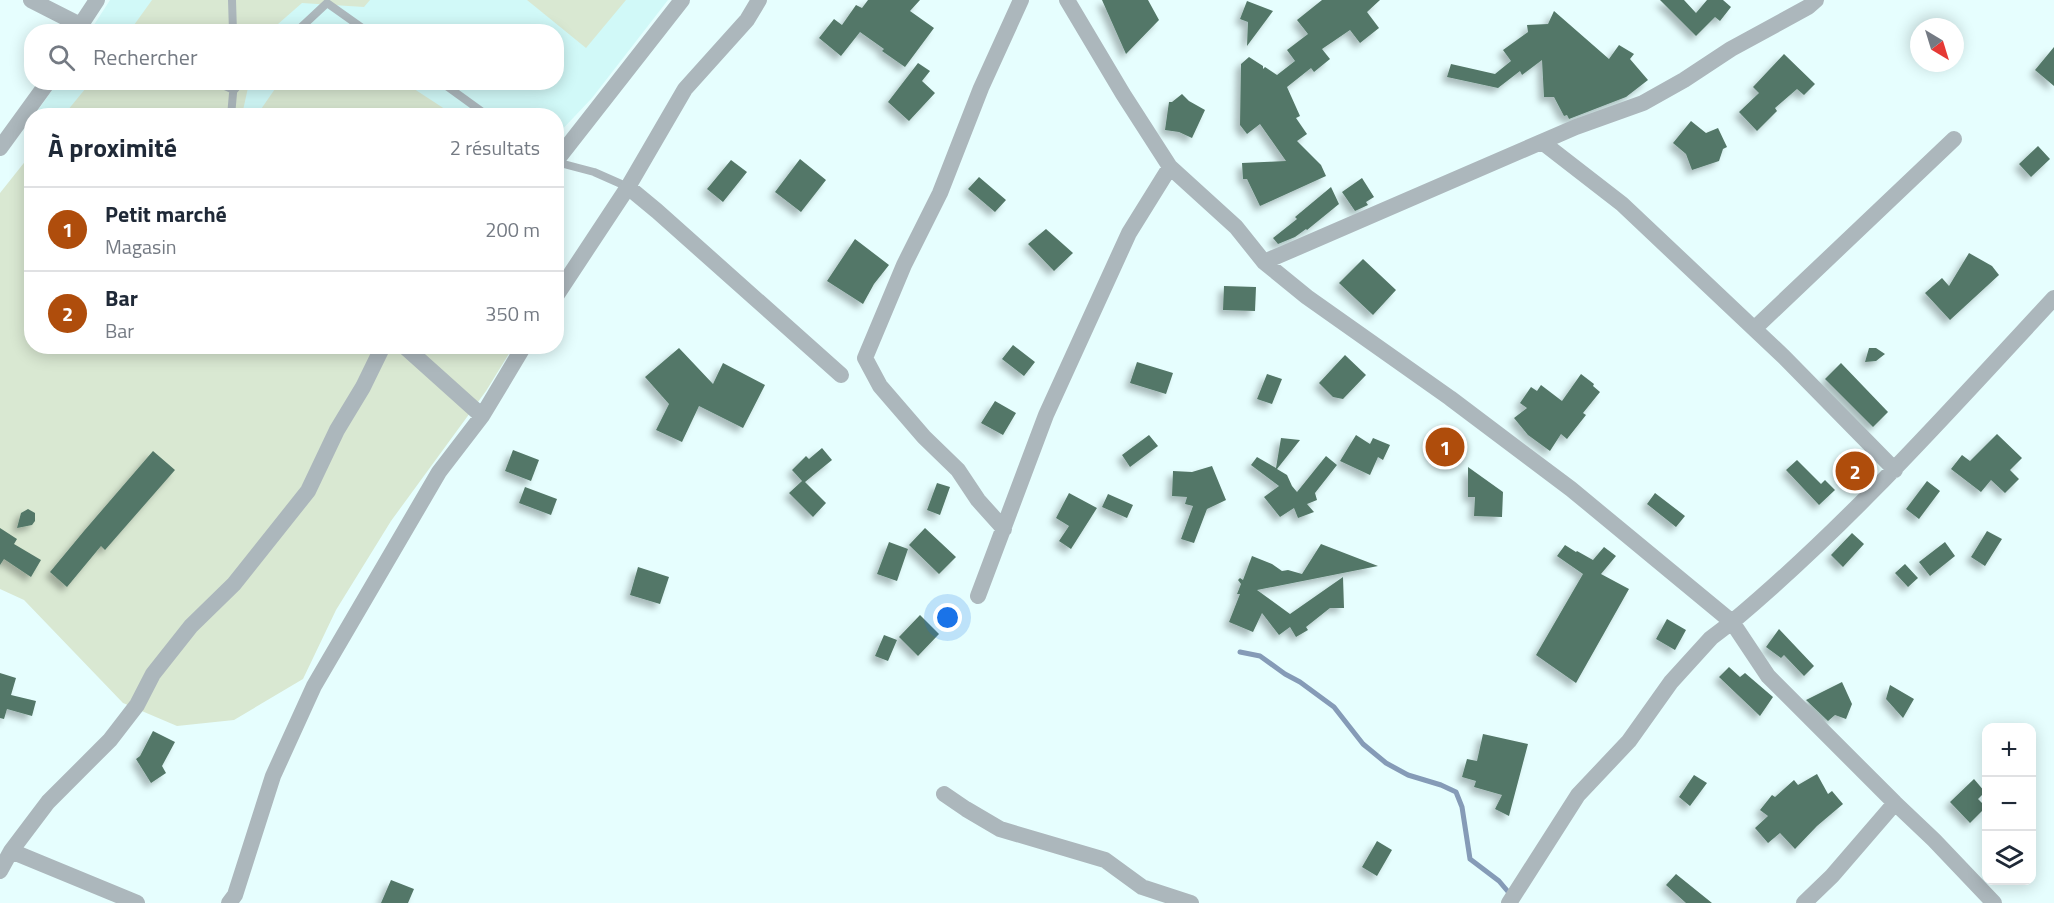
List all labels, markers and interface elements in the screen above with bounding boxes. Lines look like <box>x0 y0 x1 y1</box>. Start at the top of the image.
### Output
north arrow <box>1910 18 1964 72</box>
search box <box>24 24 564 90</box>
text: Rechercher <box>93 40 198 74</box>
icon: search <box>45 41 78 74</box>
text: À proximité <box>48 128 177 167</box>
text: 2 résultats <box>450 132 540 163</box>
text: Petit marché <box>105 197 227 231</box>
text: 1 <box>62 214 73 245</box>
text: 200 m <box>485 214 540 245</box>
text: Magasin <box>105 231 177 262</box>
text: Bar <box>105 281 138 315</box>
text: 2 <box>62 298 73 329</box>
text: 350 m <box>485 298 540 329</box>
text: Bar <box>105 315 134 346</box>
pin: 1 <box>1426 424 1464 470</box>
pin: 2 <box>1836 448 1874 494</box>
your location <box>933 603 962 632</box>
map controls <box>1982 723 2036 885</box>
button: + <box>1982 723 2036 777</box>
button: − <box>1982 777 2036 831</box>
button: layers <box>1982 831 2036 885</box>

